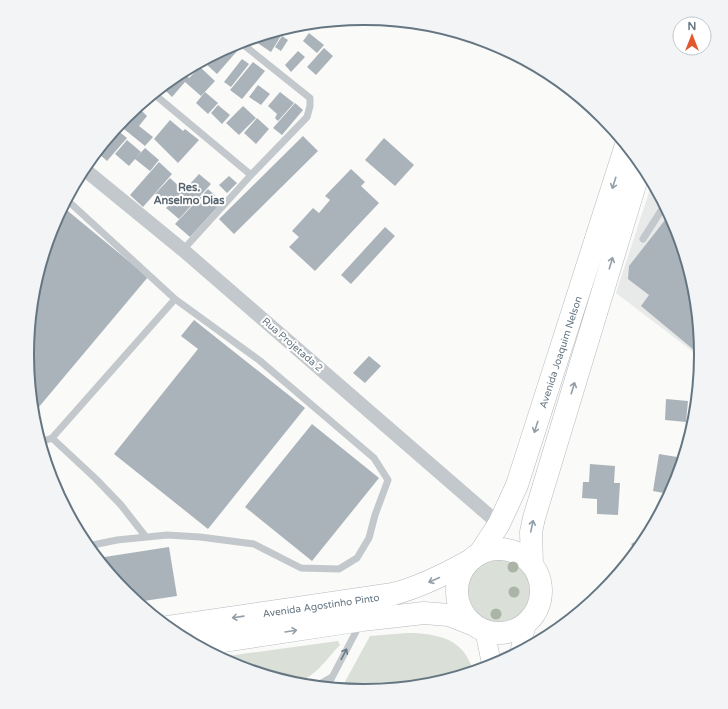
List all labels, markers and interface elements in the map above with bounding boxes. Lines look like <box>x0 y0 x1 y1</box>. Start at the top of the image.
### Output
north arrow <box>672 16 712 56</box>
text: N <box>688 20 696 33</box>
one-way arrow <box>610 176 617 189</box>
district label: Res. Anselmo Dias <box>153 181 225 207</box>
one-way arrow <box>608 257 615 270</box>
street label: Avenida Joaquim Nelson <box>537 295 585 410</box>
street label: Rua Projetada 2 <box>260 315 325 374</box>
one-way arrow <box>570 381 577 394</box>
one-way arrow <box>532 420 540 432</box>
one-way arrow <box>528 519 536 532</box>
one-way arrow <box>429 577 441 584</box>
street label: Avenida Agostinho Pinto <box>262 592 380 620</box>
one-way arrow <box>232 613 245 621</box>
one-way arrow <box>284 627 297 635</box>
one-way arrow <box>341 648 348 660</box>

